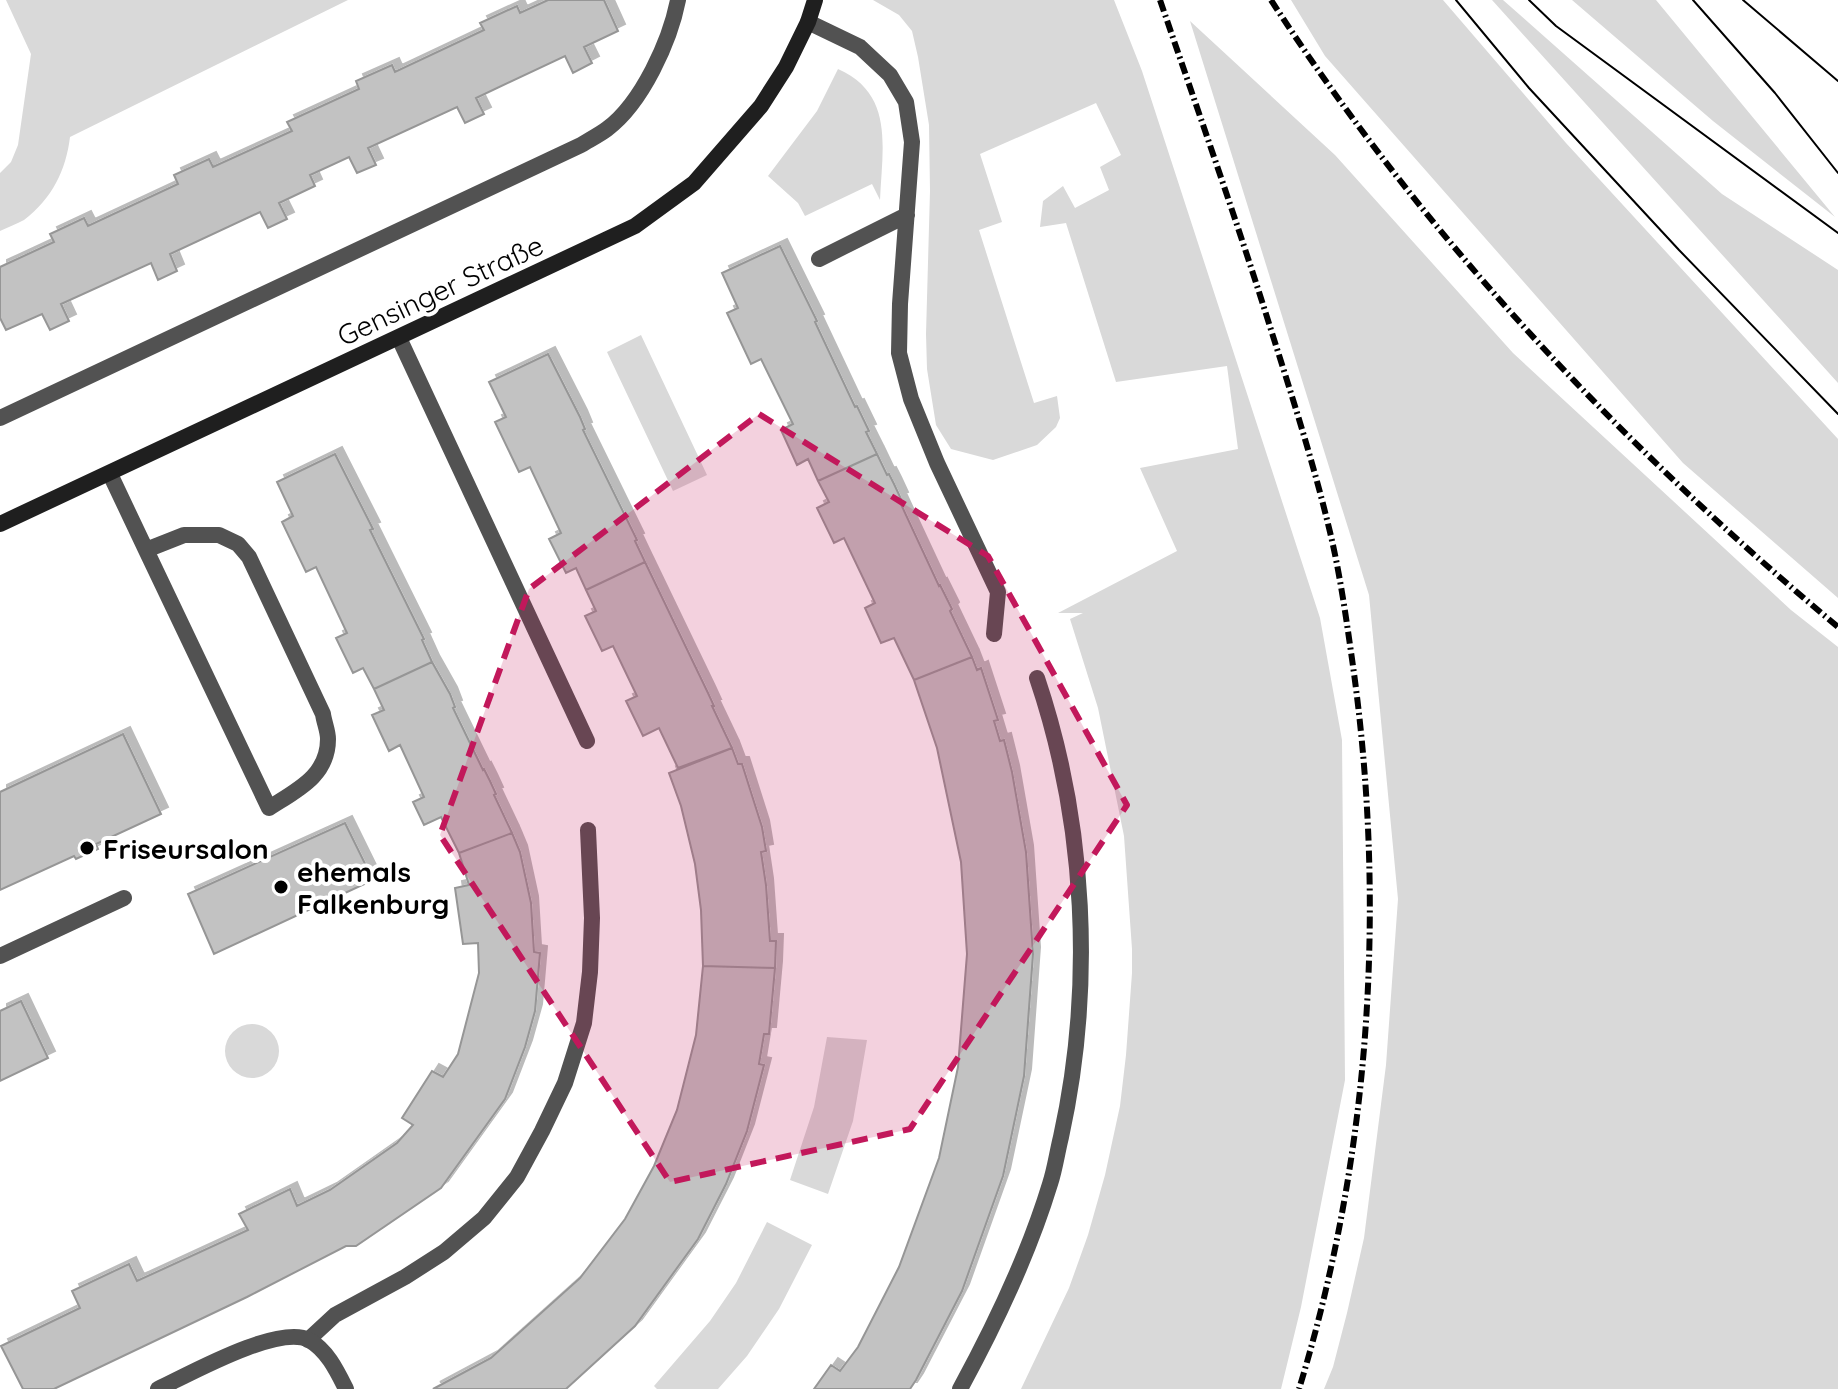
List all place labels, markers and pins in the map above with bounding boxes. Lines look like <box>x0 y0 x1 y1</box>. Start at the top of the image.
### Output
place label: Friseursalon <box>103 831 269 866</box>
marker: Friseursalon <box>78 839 96 857</box>
place label: ehemals Falkenburg <box>297 854 449 921</box>
marker: ehemals Falkenburg <box>272 878 290 896</box>

